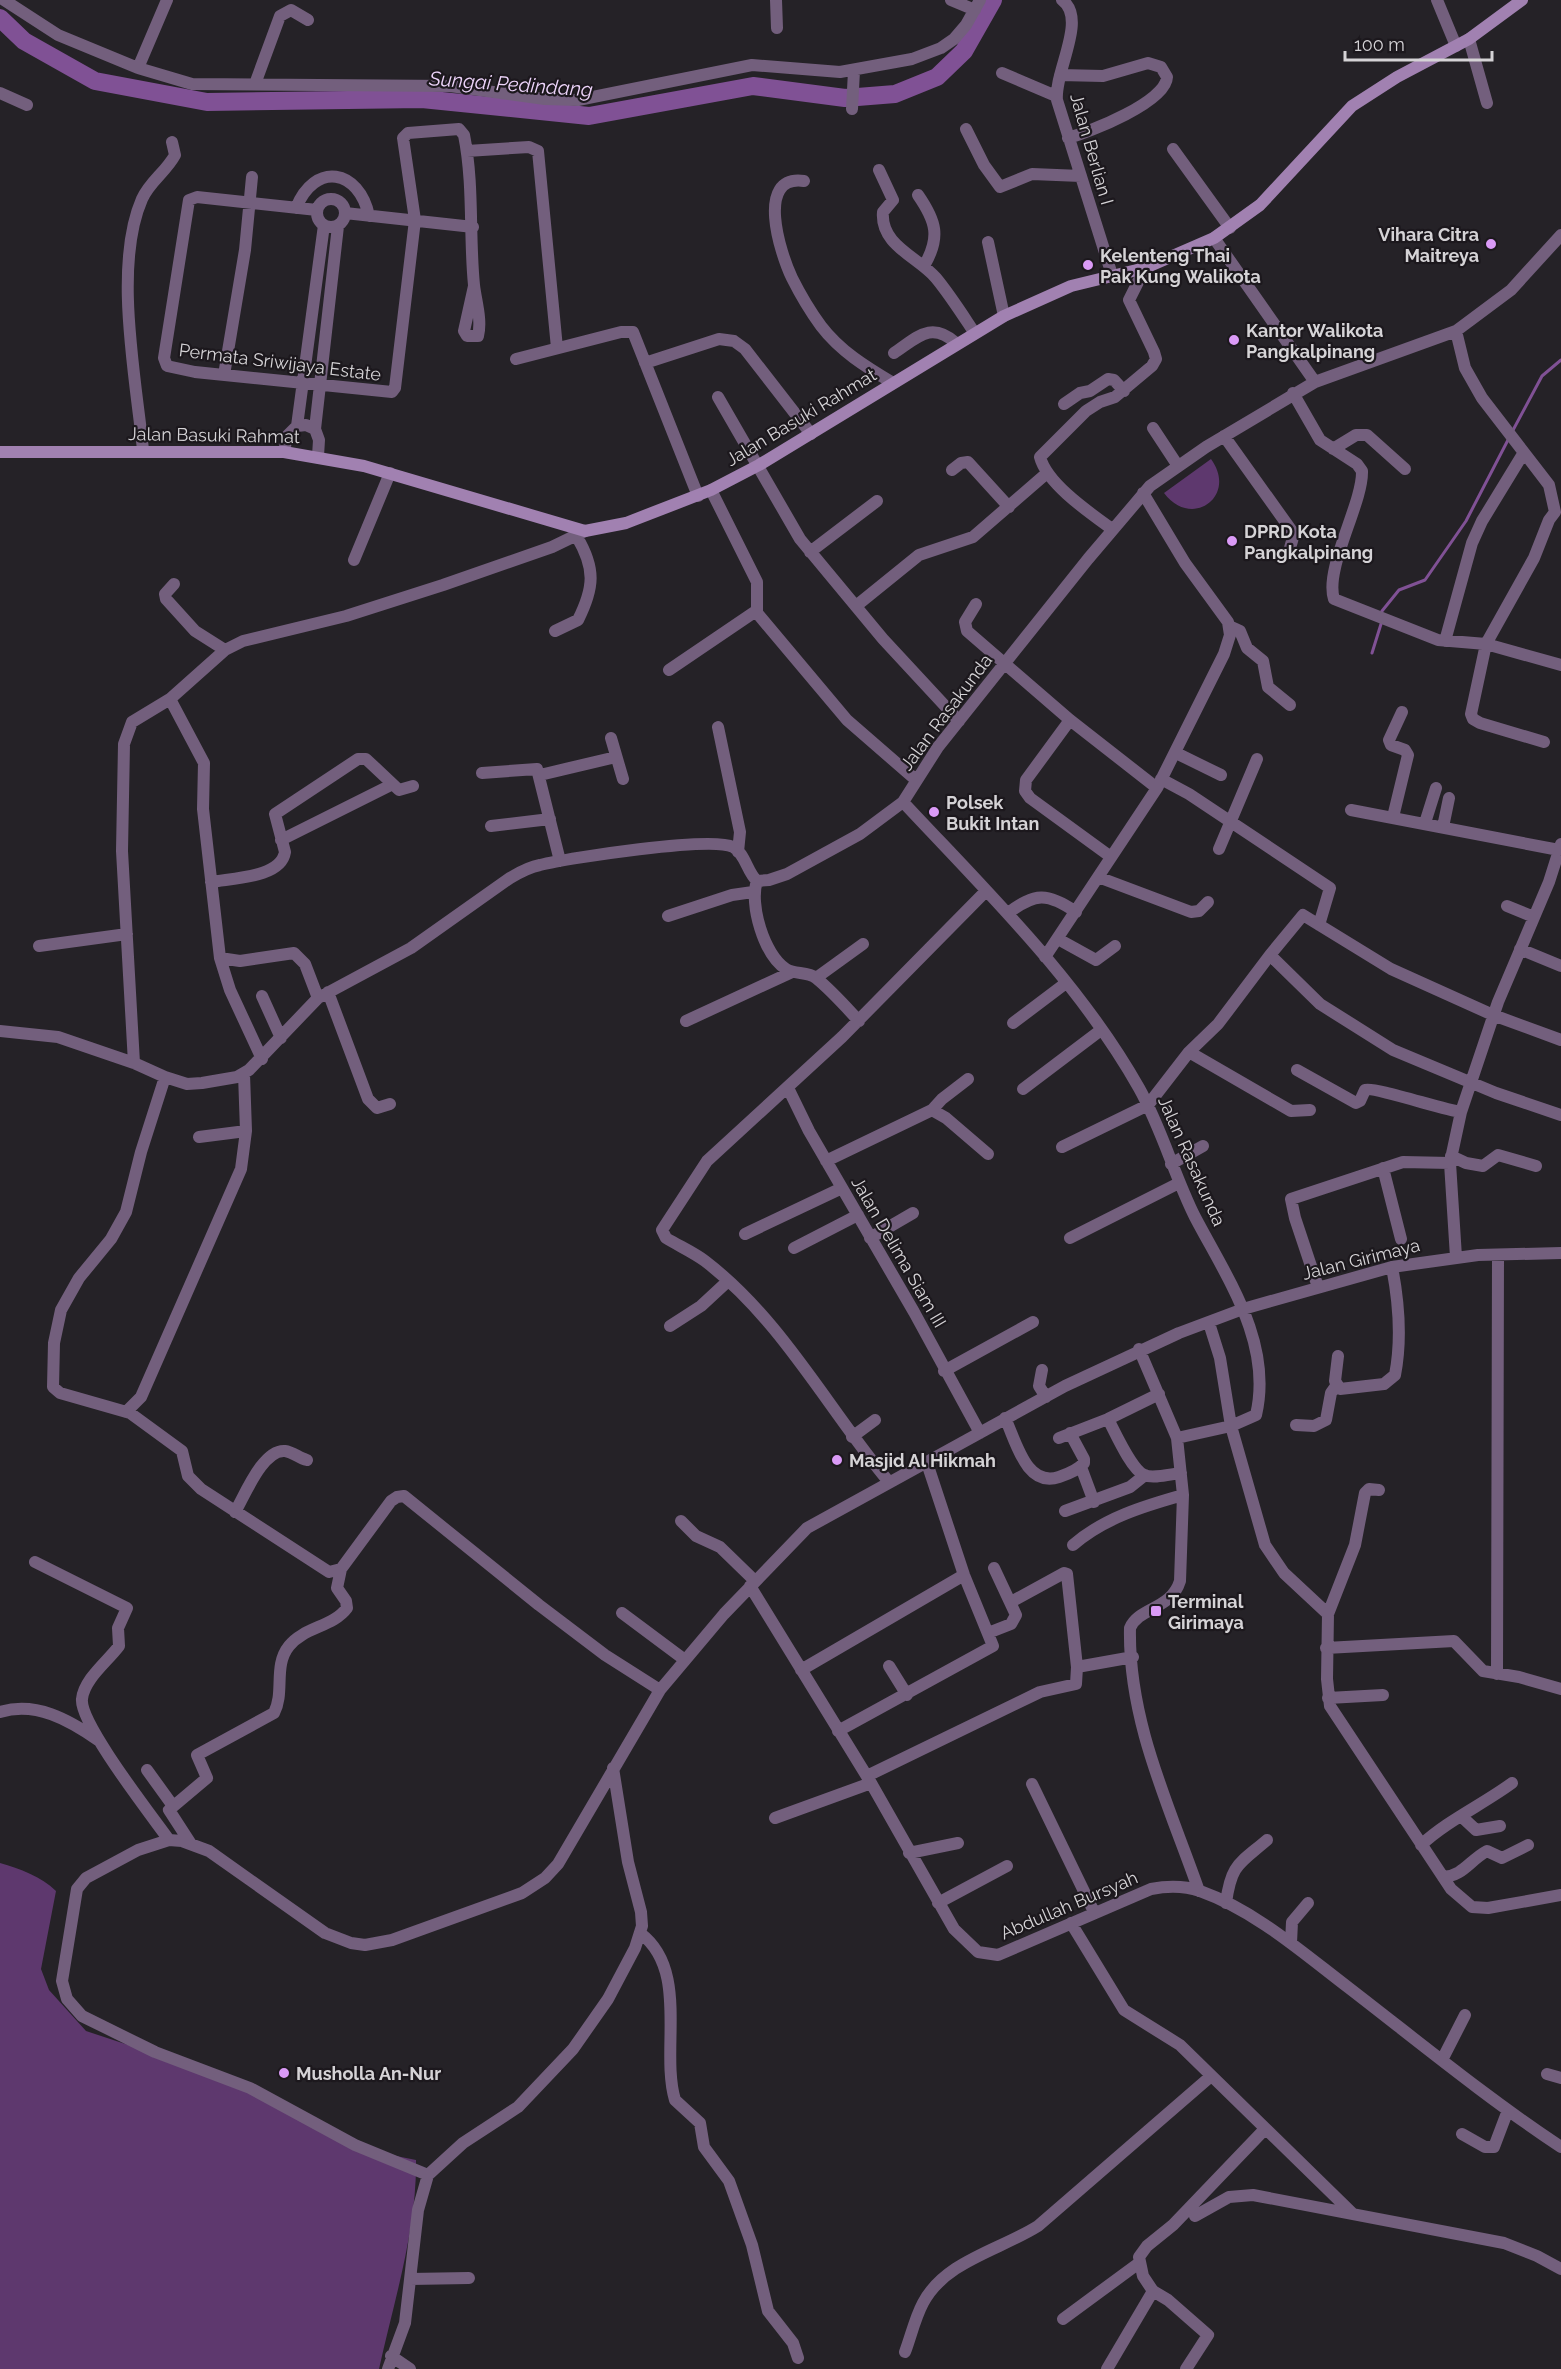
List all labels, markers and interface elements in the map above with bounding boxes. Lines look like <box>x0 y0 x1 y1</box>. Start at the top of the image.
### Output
scale bar <box>1345 24 1492 62</box>
text: 100 m <box>1354 34 1405 55</box>
water label: Sungai Pedindang <box>427 66 594 102</box>
street label: Jalan Berlian I <box>1066 91 1118 207</box>
place label: Vihara Citra Maitreya <box>1378 224 1479 266</box>
marker: Vihara Citra Maitreya <box>1484 237 1498 251</box>
place label: Kelenteng Thai Pak Kung Walikota <box>1100 245 1261 287</box>
marker: Kelenteng Thai Pak Kung Walikota <box>1081 258 1095 272</box>
place label: Kantor Walikota Pangkalpinang <box>1246 320 1383 362</box>
marker: Kantor Walikota Pangkalpinang <box>1227 333 1241 347</box>
street label: Permata Sriwijaya Estate <box>178 339 383 385</box>
street label: Jalan Basuki Rahmat <box>722 364 880 470</box>
street label: Jalan Basuki Rahmat <box>128 423 300 447</box>
place label: DPRD Kota Pangkalpinang <box>1244 521 1373 563</box>
marker: DPRD Kota Pangkalpinang <box>1225 534 1239 548</box>
street label: Jalan Rasakunda <box>896 650 996 774</box>
place label: Polsek Bukit Intan <box>946 792 1039 834</box>
marker: Polsek Bukit Intan <box>927 805 941 819</box>
street label: Jalan Rasakunda <box>1154 1093 1230 1229</box>
street label: Jalan Delima Siam III <box>847 1173 951 1331</box>
street label: Jalan Girimaya <box>1300 1234 1422 1284</box>
place label: Masjid Al Hikmah <box>849 1450 996 1471</box>
marker: Masjid Al Hikmah <box>830 1453 844 1467</box>
place label: Terminal Girimaya <box>1168 1591 1244 1633</box>
marker: Terminal Girimaya <box>1149 1604 1163 1618</box>
street label: Abdullah Bursyah <box>997 1867 1141 1943</box>
place label: Musholla An-Nur <box>296 2063 441 2084</box>
marker: Musholla An-Nur <box>277 2066 291 2080</box>

